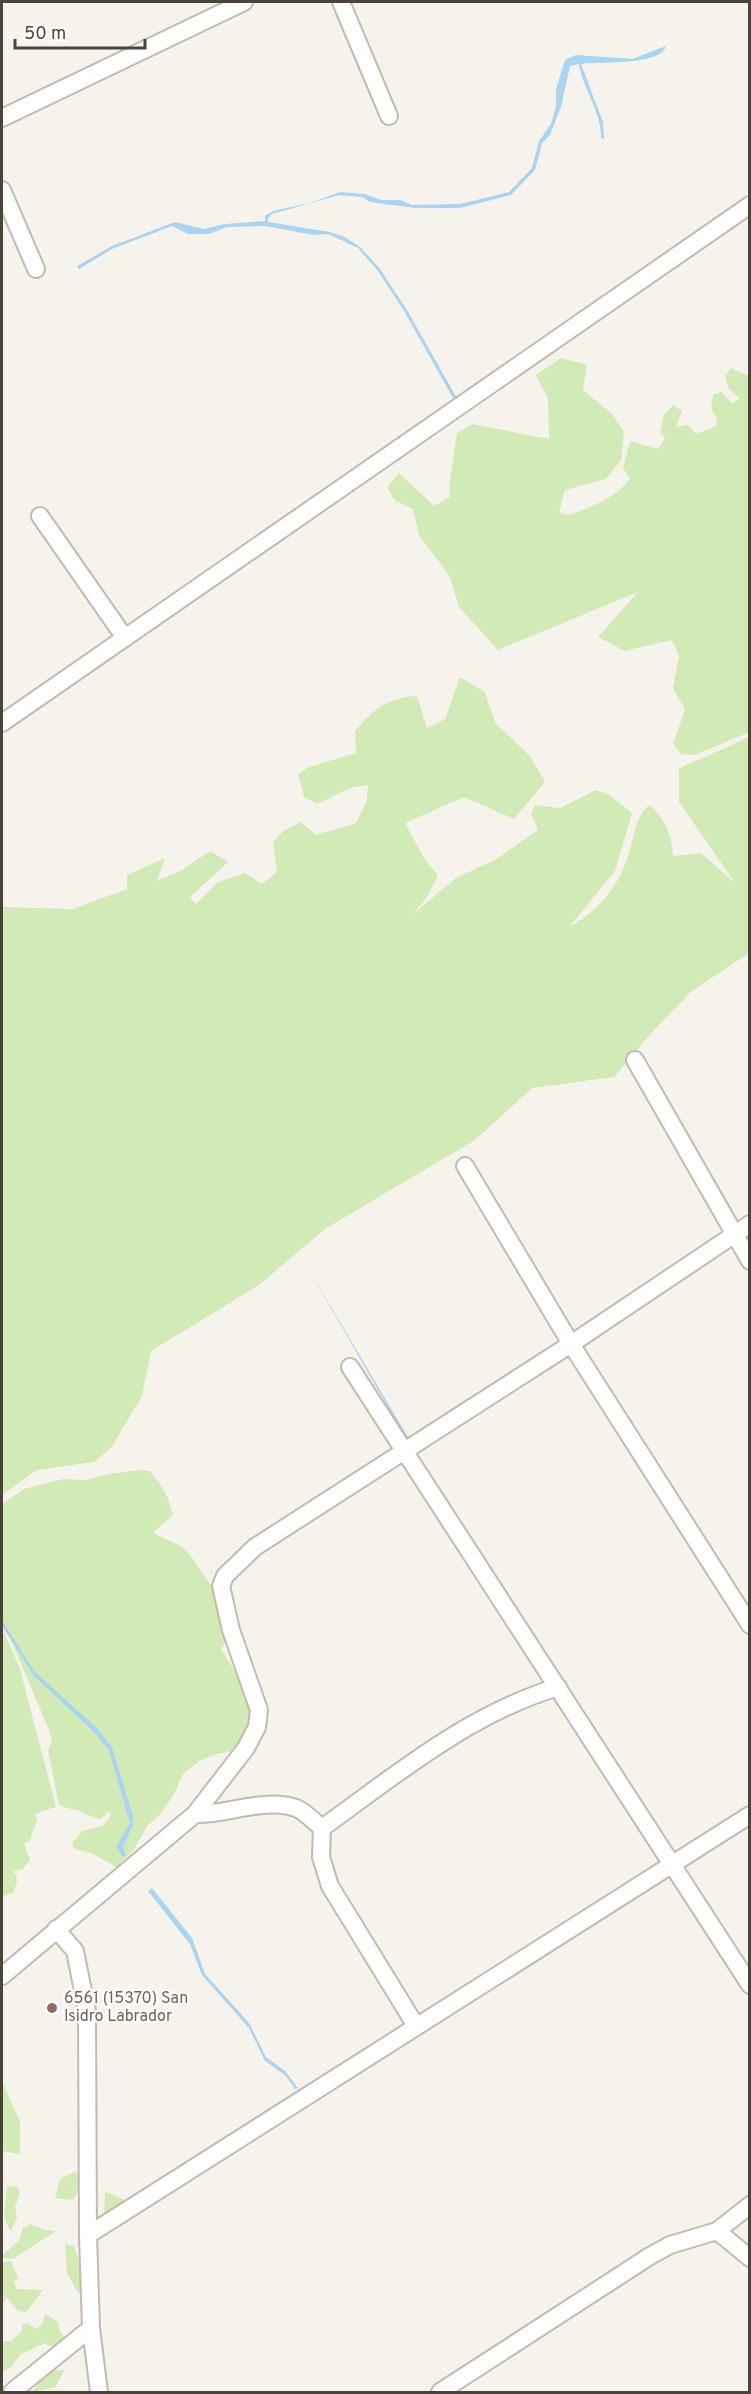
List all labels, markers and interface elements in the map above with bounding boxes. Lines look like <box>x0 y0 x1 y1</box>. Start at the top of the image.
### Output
scale bar <box>15 12 146 50</box>
text: 50 m <box>24 23 66 46</box>
place label: 6561 (15370) San Isidro Labrador <box>64 1989 188 2027</box>
marker: 6561 (15370) San Isidro Labrador <box>45 2001 59 2015</box>

